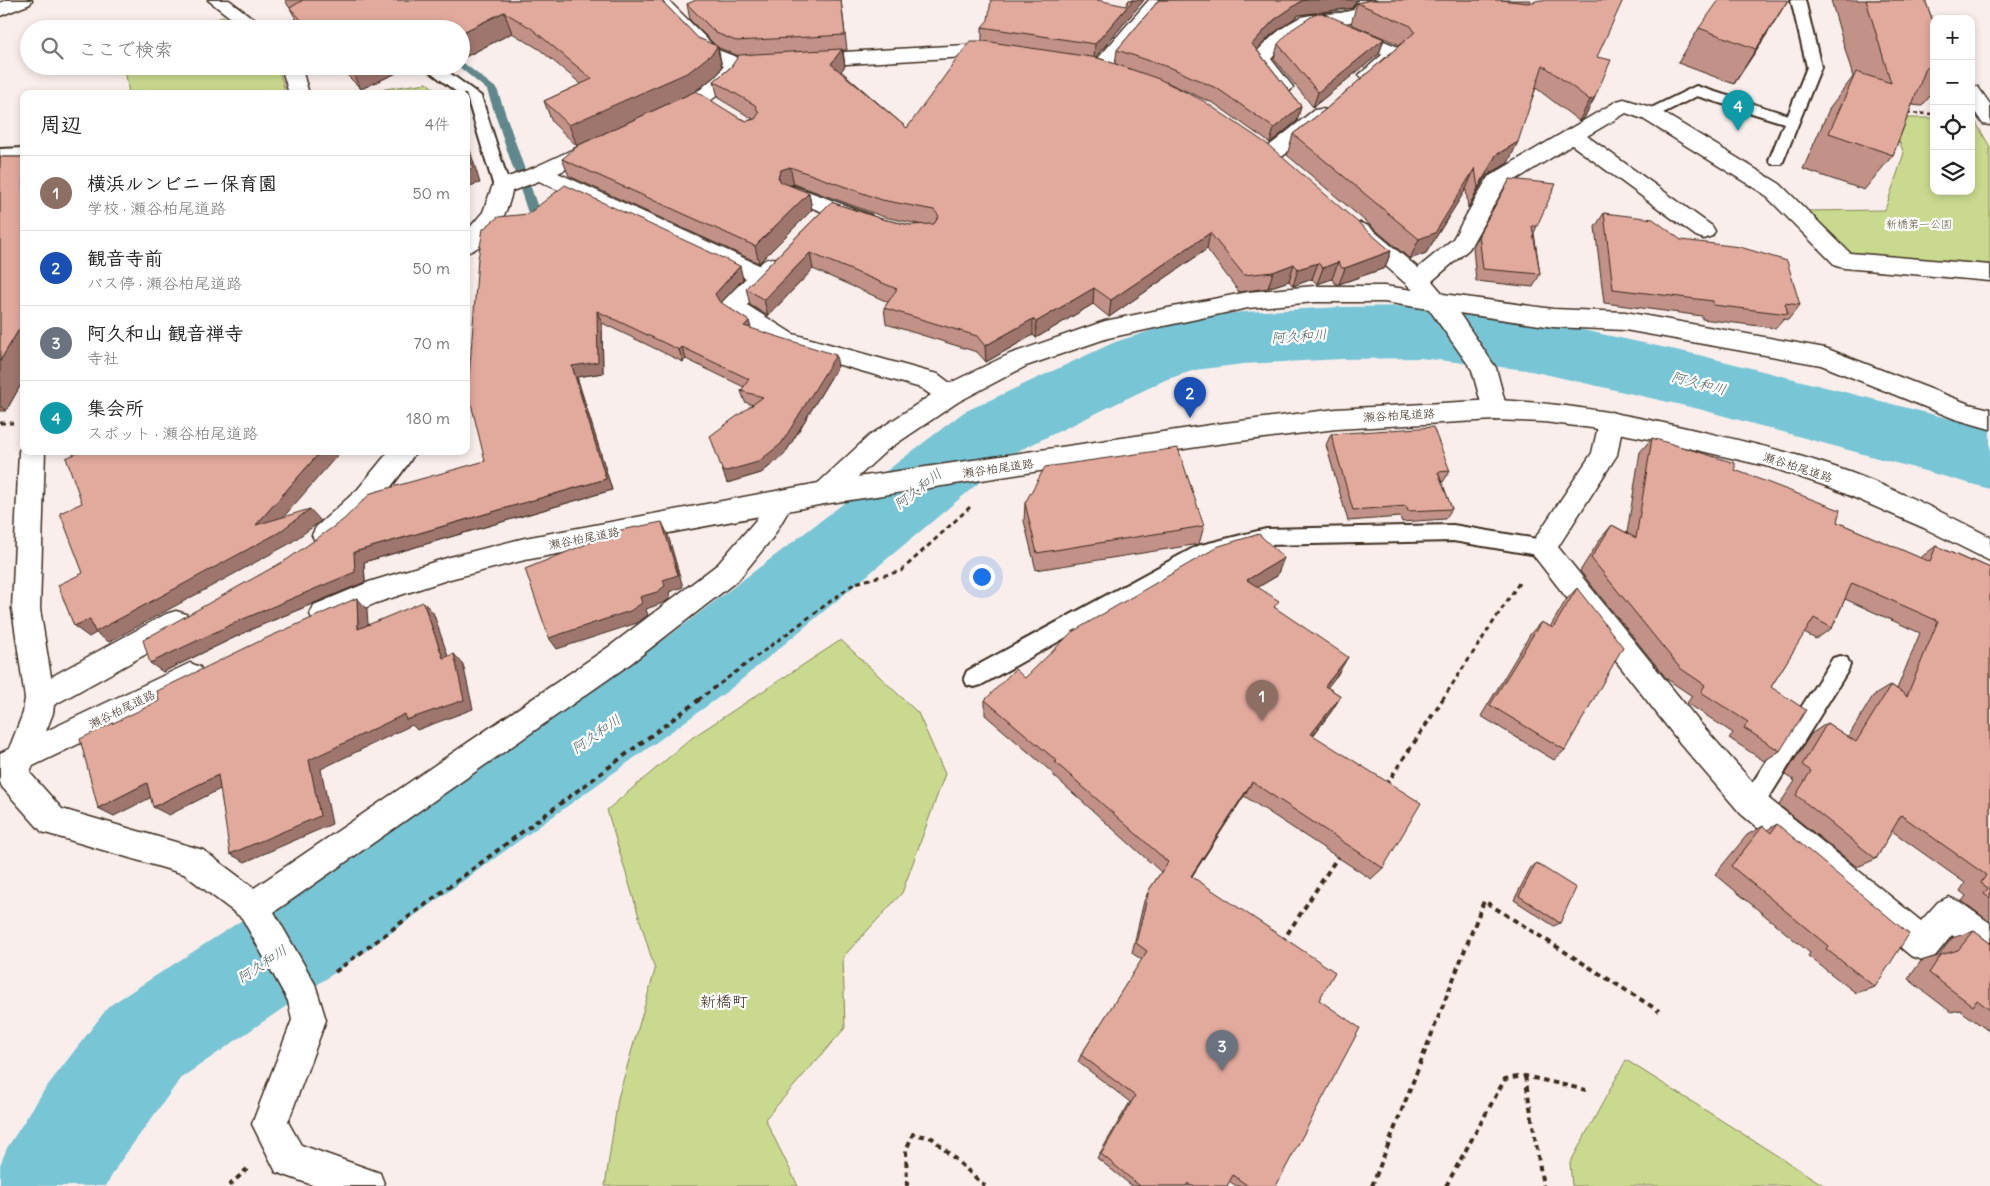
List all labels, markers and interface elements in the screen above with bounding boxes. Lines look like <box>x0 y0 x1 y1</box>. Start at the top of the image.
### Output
map controls <box>1930 15 1975 195</box>
button: + <box>1930 15 1975 60</box>
search box <box>20 20 470 75</box>
icon: search <box>38 34 66 62</box>
text: ここで検索 <box>78 37 173 61</box>
button: − <box>1930 60 1975 105</box>
pin: 4 <box>1722 90 1754 131</box>
button: locate <box>1930 105 1975 150</box>
text: 周辺 <box>40 111 82 138</box>
text: 4件 <box>425 114 450 134</box>
button: layers <box>1930 150 1975 195</box>
text: 横浜ルンビニー保育園 <box>87 171 277 195</box>
text: 1 <box>53 183 59 203</box>
text: 50 m <box>412 183 450 203</box>
text: 学校 · 瀬谷柏尾道路 <box>87 198 226 218</box>
park label: 新橋第一公園 <box>1886 217 1952 231</box>
text: 観音寺前 <box>87 246 163 270</box>
text: 2 <box>52 258 60 278</box>
text: 50 m <box>412 258 450 278</box>
text: バス停 · 瀬谷柏尾道路 <box>87 273 242 293</box>
text: 阿久和山 観音禅寺 <box>87 321 244 345</box>
water label: 阿久和川 <box>1270 325 1328 347</box>
text: 3 <box>51 333 61 353</box>
text: 70 m <box>414 333 450 353</box>
text: 寺社 <box>87 348 119 368</box>
water label: 阿久和川 <box>1670 367 1728 399</box>
pin: 2 <box>1174 377 1206 418</box>
text: 集会所 <box>87 396 144 420</box>
street label: 瀬谷柏尾道路 <box>1363 406 1435 424</box>
text: 4 <box>51 408 61 428</box>
text: 180 m <box>406 408 450 428</box>
text: スポット · 瀬谷柏尾道路 <box>87 423 258 443</box>
street label: 瀬谷柏尾道路 <box>1761 449 1835 485</box>
street label: 瀬谷柏尾道路 <box>961 456 1035 480</box>
water label: 阿久和川 <box>890 465 946 513</box>
street label: 瀬谷柏尾道路 <box>547 524 621 552</box>
your location <box>969 564 995 590</box>
pin: 1 <box>1246 680 1278 721</box>
street label: 瀬谷柏尾道路 <box>86 686 158 732</box>
water label: 阿久和川 <box>568 711 624 757</box>
water label: 阿久和川 <box>234 941 290 987</box>
district label: 新橋町 <box>700 991 748 1011</box>
pin: 3 <box>1206 1030 1238 1071</box>

